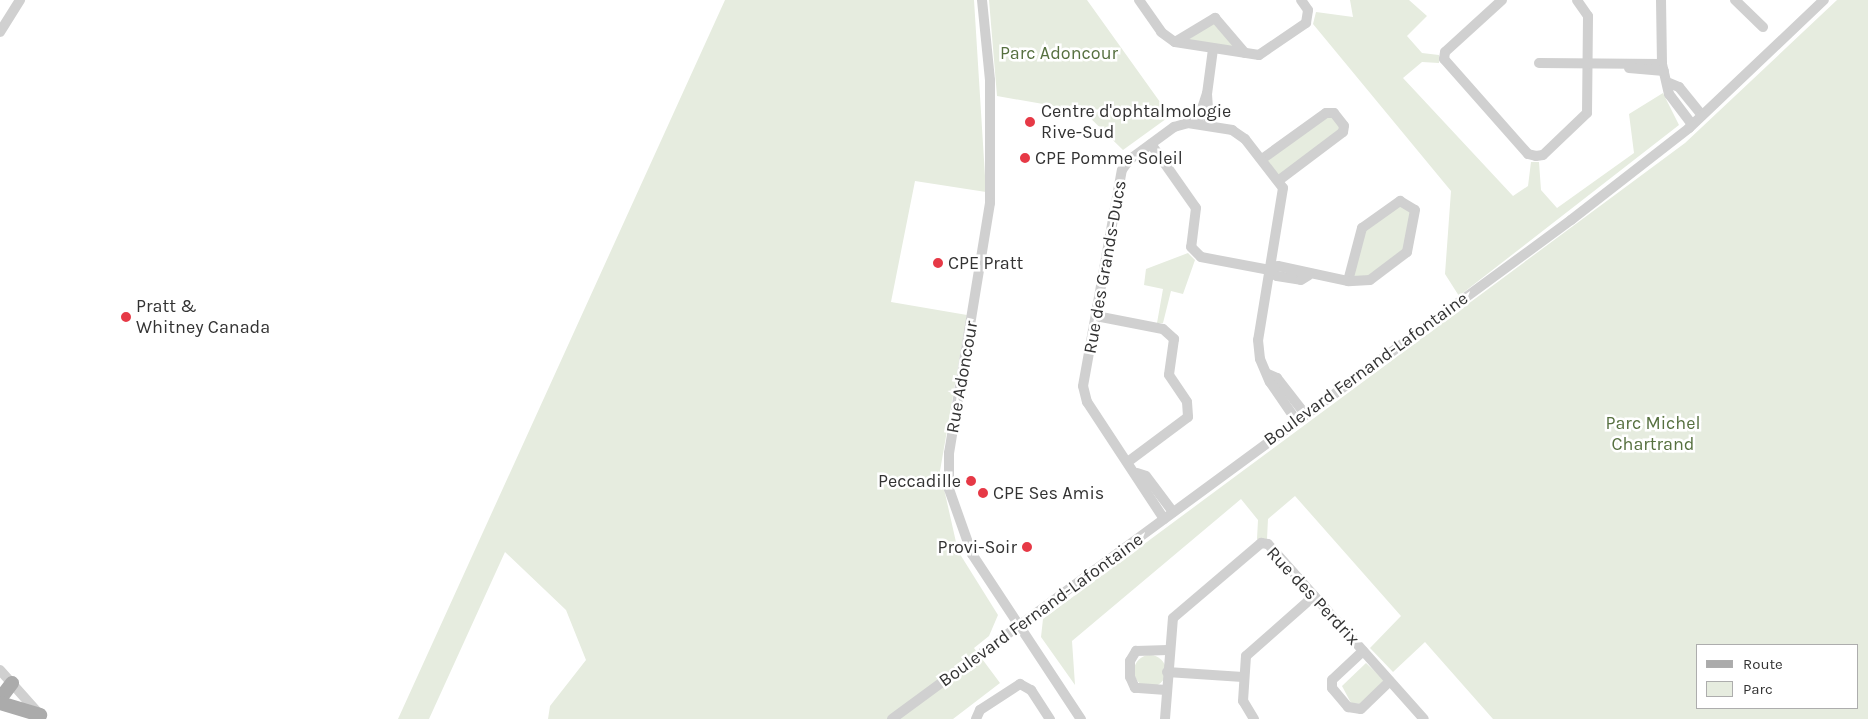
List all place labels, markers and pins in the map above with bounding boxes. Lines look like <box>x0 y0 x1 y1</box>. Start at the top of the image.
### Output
place label: Centre d'ophtalmologie Rive-Sud <box>1041 101 1231 144</box>
marker: Centre d'ophtalmologie Rive-Sud <box>1023 115 1037 129</box>
place label: CPE Pomme Soleil <box>1035 147 1183 169</box>
marker: CPE Pomme Soleil <box>1019 152 1031 164</box>
place label: CPE Pratt <box>948 252 1023 274</box>
marker: CPE Pratt <box>932 257 944 269</box>
place label: Pratt & Whitney Canada <box>136 296 270 338</box>
marker: Pratt & Whitney Canada <box>120 311 132 323</box>
place label: Peccadille <box>878 470 961 492</box>
marker: Peccadille <box>965 475 977 487</box>
place label: CPE Ses Amis <box>993 482 1104 504</box>
marker: CPE Ses Amis <box>977 487 989 499</box>
place label: Provi-Soir <box>937 536 1017 558</box>
marker: Provi-Soir <box>1021 541 1033 553</box>

